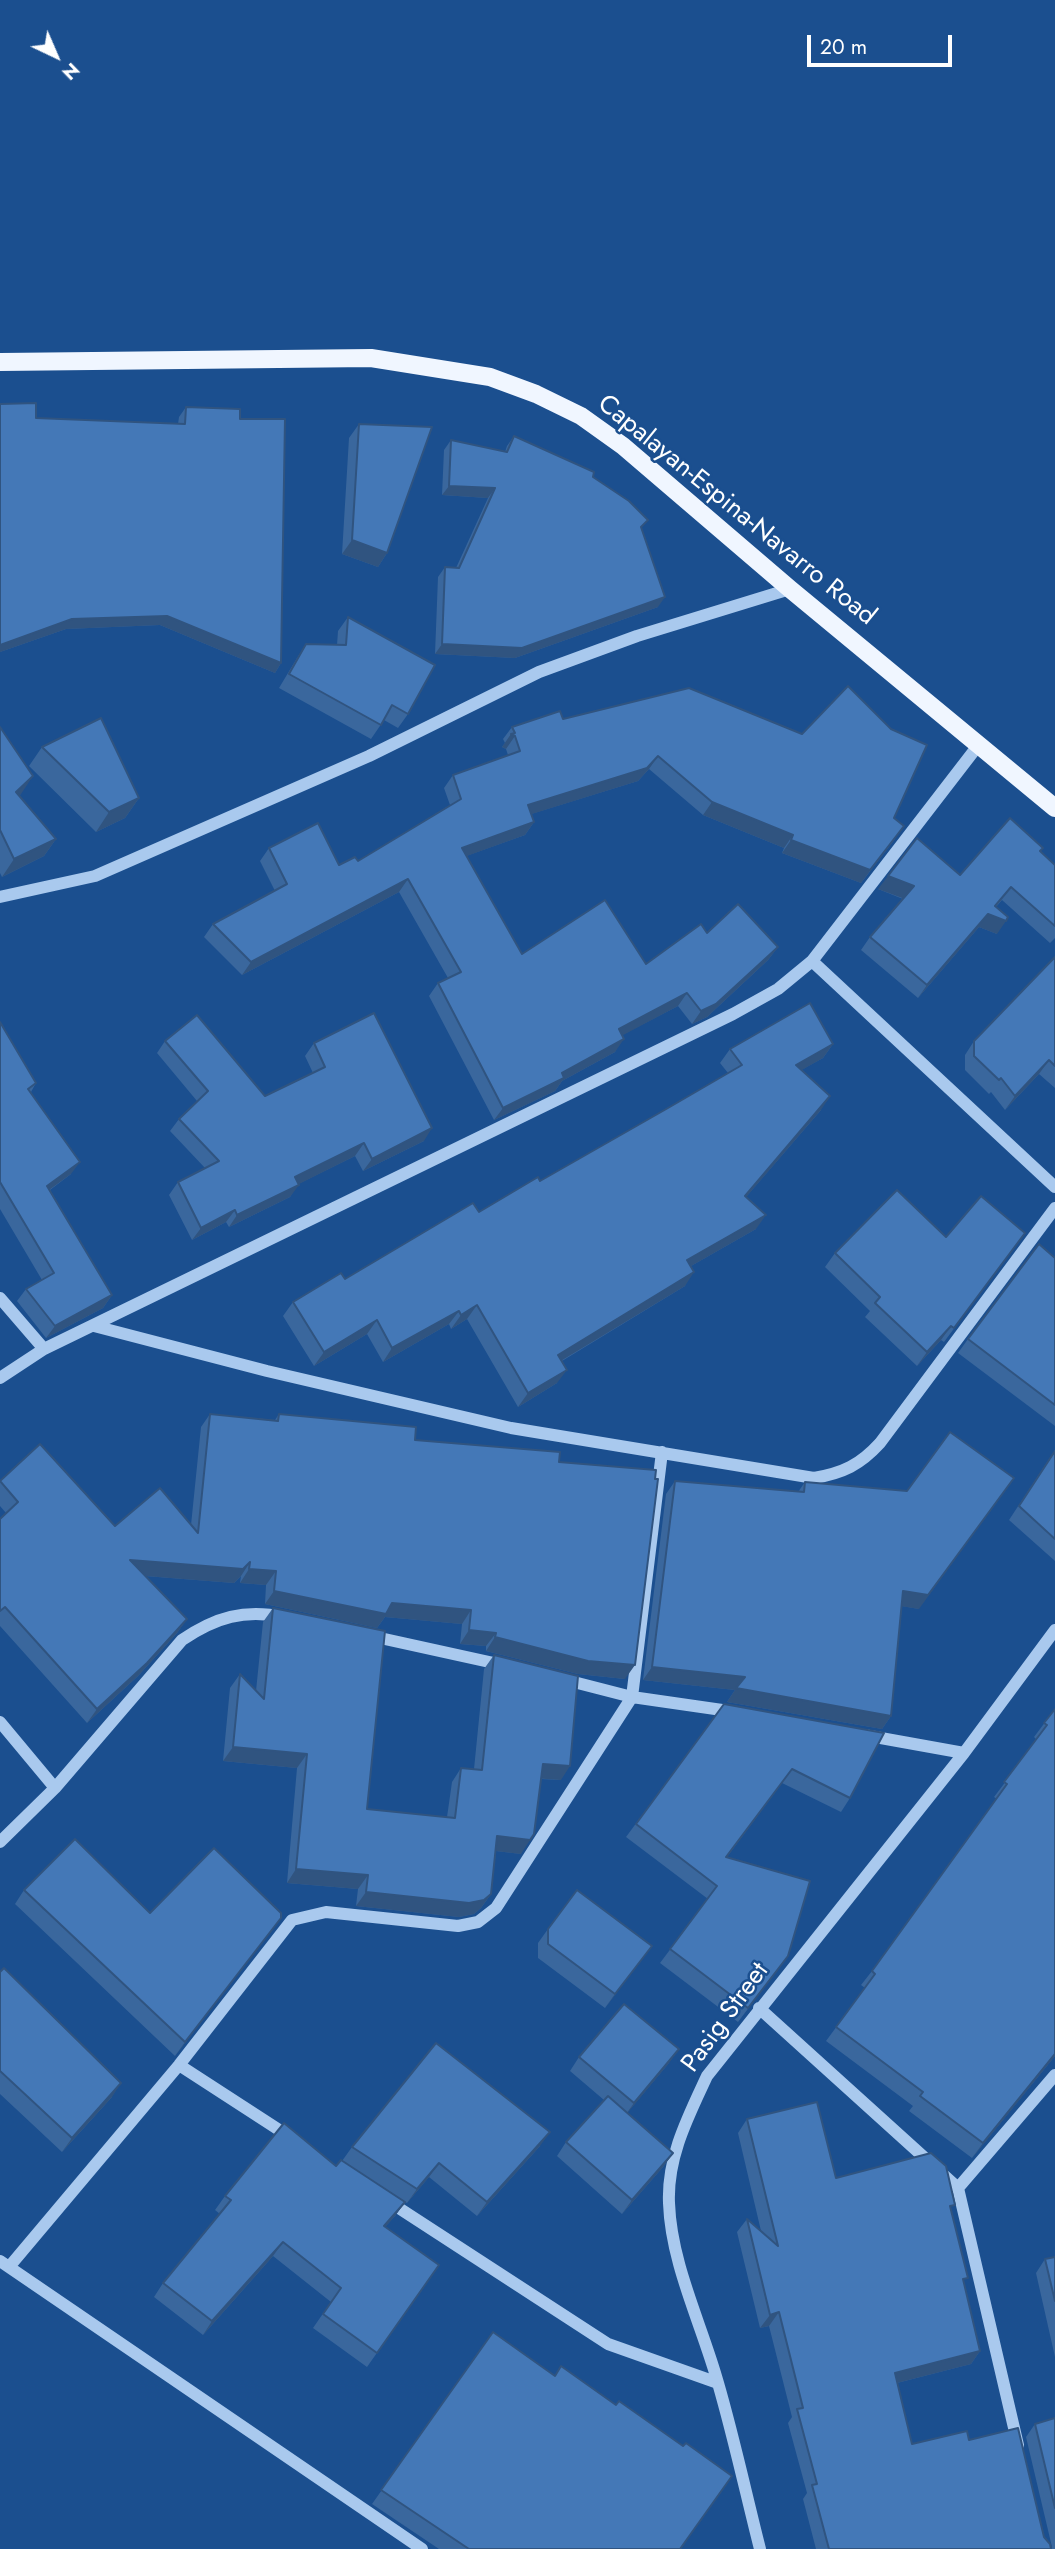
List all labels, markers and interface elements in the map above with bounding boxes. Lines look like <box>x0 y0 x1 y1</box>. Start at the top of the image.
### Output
north arrow <box>21 21 91 91</box>
scale bar <box>810 21 955 65</box>
text: 20 m <box>820 32 867 62</box>
text: N <box>56 57 86 86</box>
street label: Capalayan-Espina-Navarro Road <box>591 389 881 633</box>
street label: Pasig Street <box>676 1957 776 2079</box>

